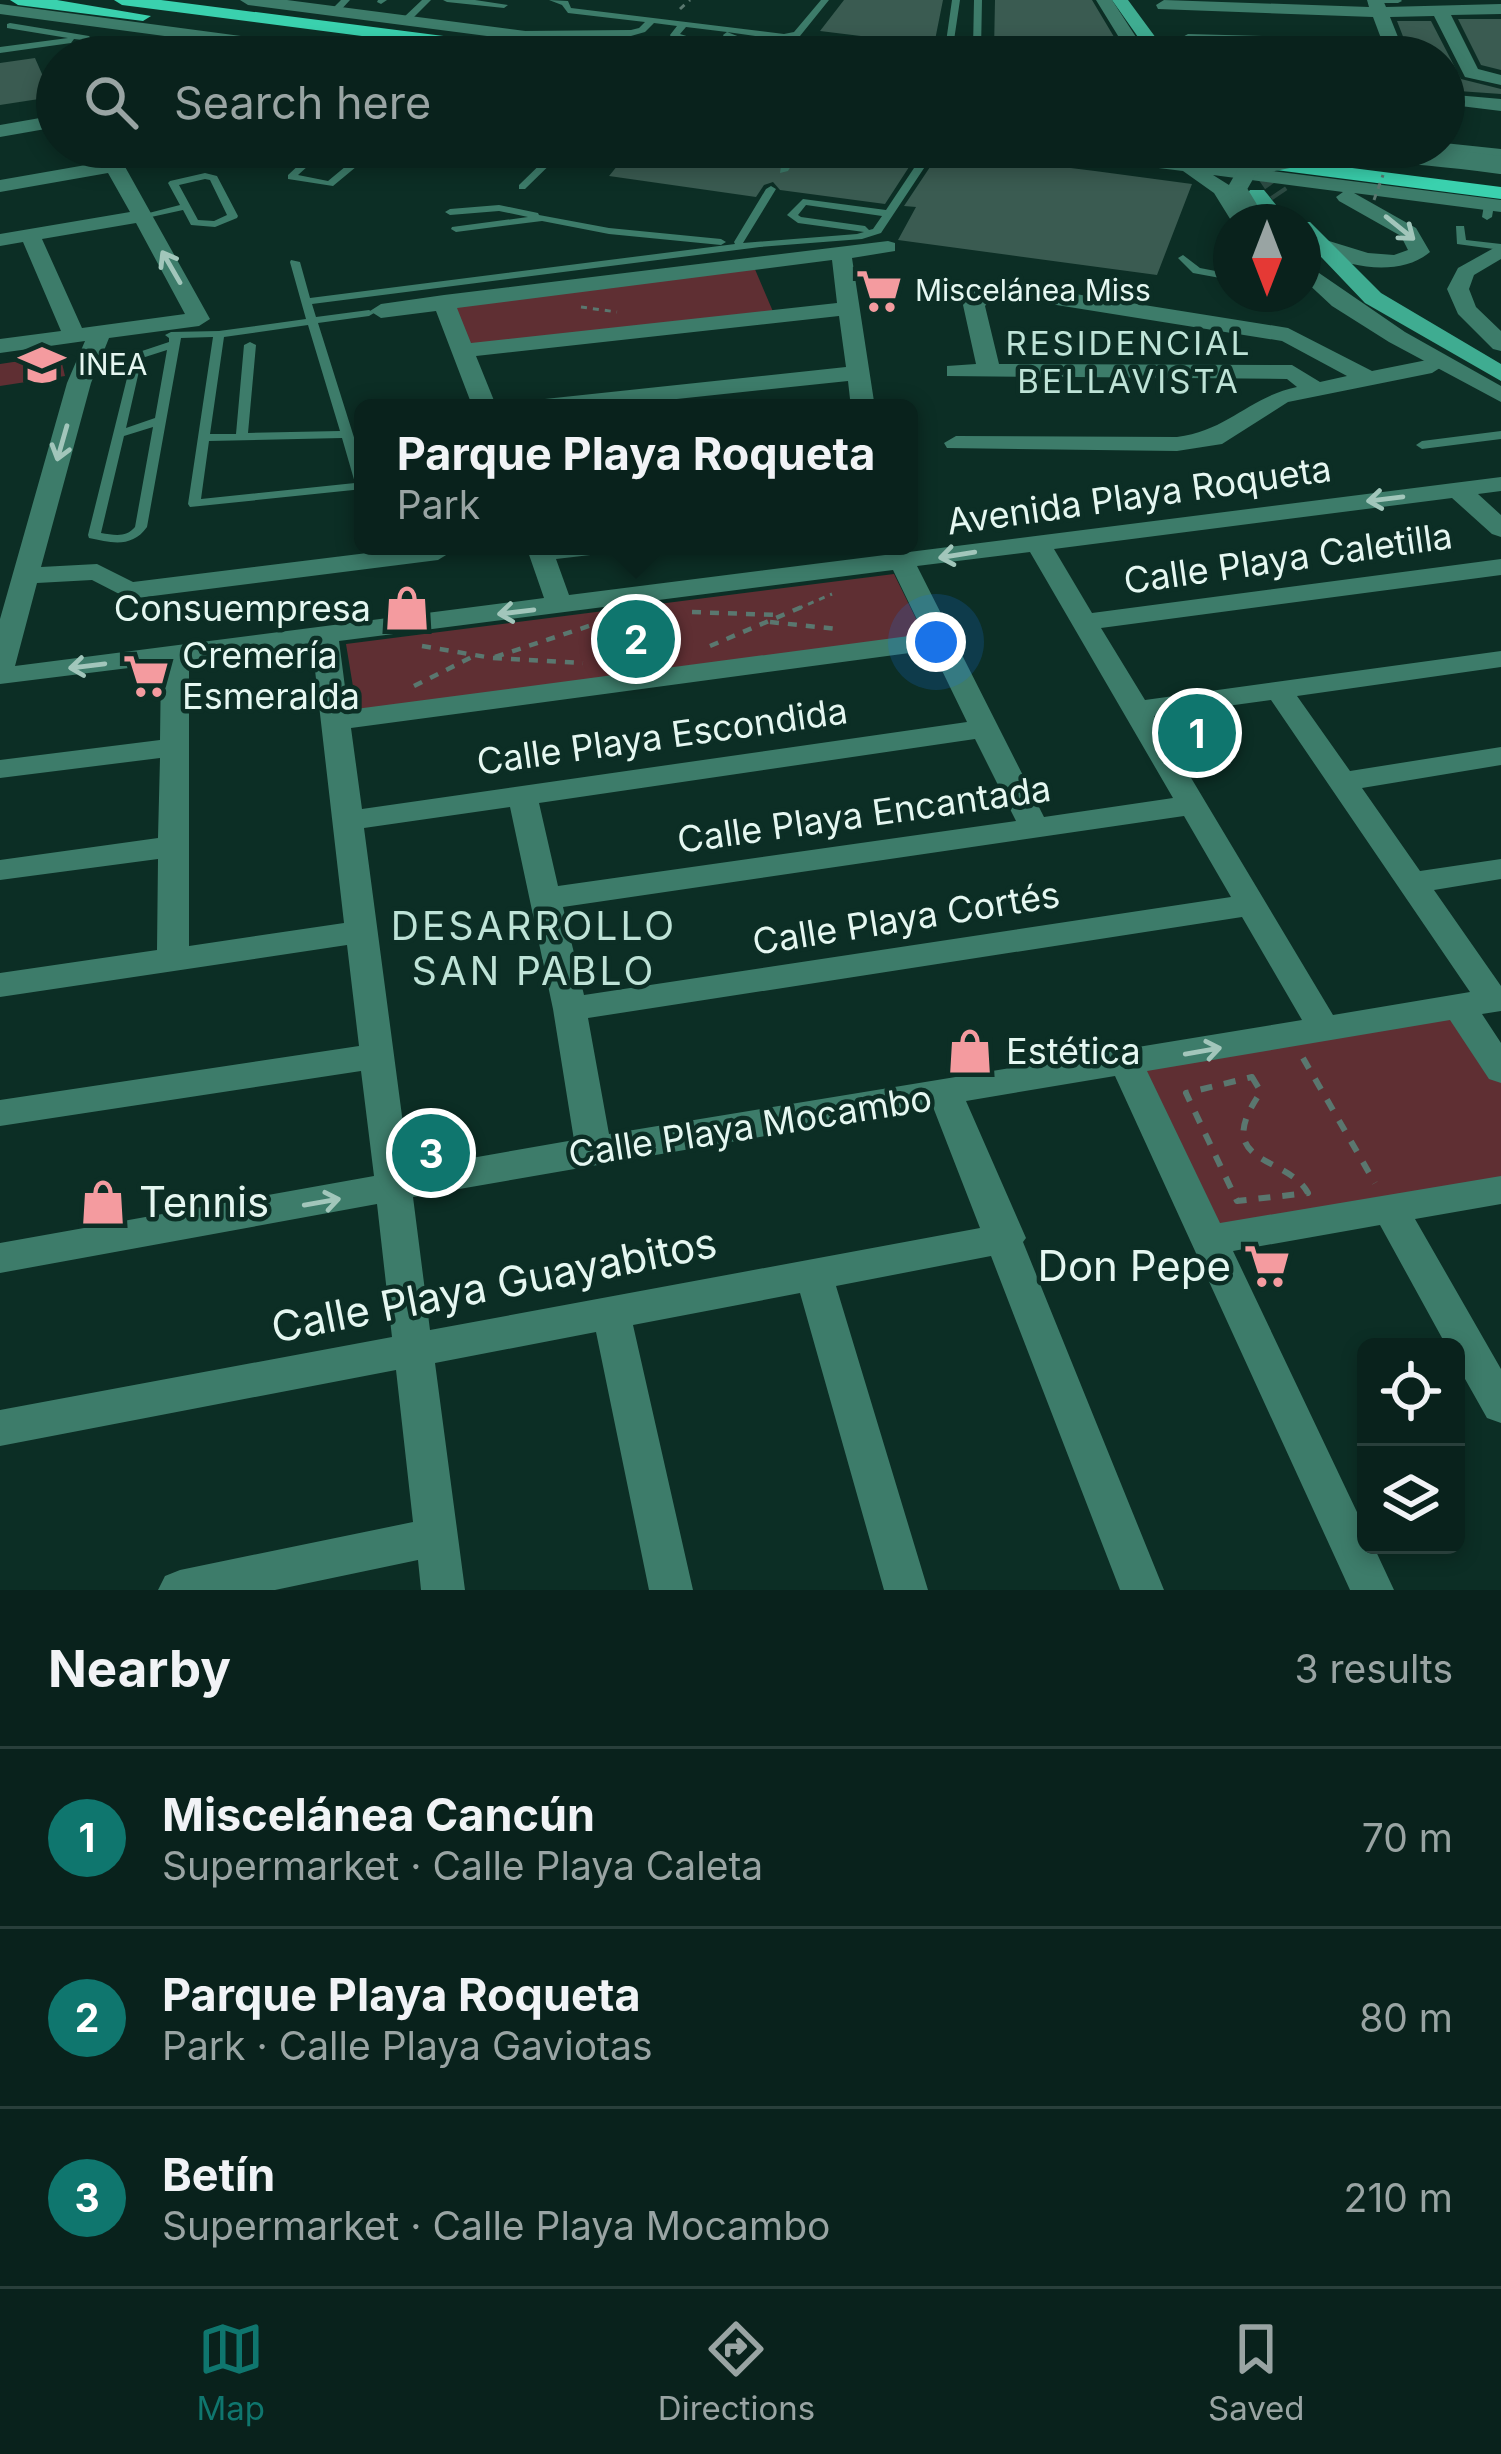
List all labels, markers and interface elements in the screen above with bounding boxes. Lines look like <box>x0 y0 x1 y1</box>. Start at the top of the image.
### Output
search box <box>36 36 1465 168</box>
icon: search <box>78 69 144 135</box>
text: Search here <box>174 75 431 130</box>
north arrow <box>1213 204 1321 312</box>
one-way arrow <box>1384 214 1416 241</box>
one-way arrow <box>158 250 182 285</box>
supermarket icon: Miscelánea Miss <box>854 266 904 316</box>
place label: Miscelánea Miss <box>915 272 1151 308</box>
district label: RESIDENCIAL BELLAVISTA <box>1005 323 1253 401</box>
school or university icon: INEA <box>17 340 67 390</box>
place label: INEA <box>78 346 147 382</box>
popup <box>354 399 918 555</box>
one-way arrow <box>50 423 72 461</box>
text: Parque Playa Roqueta <box>397 426 875 481</box>
street label: Avenida Playa Roqueta <box>944 446 1334 544</box>
text: Park <box>397 481 480 528</box>
one-way arrow <box>1366 488 1405 510</box>
street label: Calle Playa Caletilla <box>1121 513 1455 603</box>
one-way arrow <box>938 545 977 568</box>
shop icon: Consuempresa <box>382 583 432 633</box>
place label: Consuempresa <box>114 586 371 630</box>
pin: 2 <box>597 594 675 684</box>
one-way arrow <box>497 601 536 624</box>
your location <box>906 612 966 672</box>
place label: Cremería Esmeralda <box>182 633 360 718</box>
supermarket icon: Cremería Esmeralda <box>121 651 171 701</box>
one-way arrow <box>69 655 108 677</box>
street label: Calle Playa Escondida <box>474 688 850 784</box>
pin: 1 <box>1158 688 1236 778</box>
street label: Calle Playa Encantada <box>674 766 1054 862</box>
street label: Calle Playa Cortés <box>749 872 1063 964</box>
district label: DESARROLLO SAN PABLO <box>391 902 677 994</box>
shop icon: Estética <box>945 1026 995 1076</box>
place label: Estética <box>1006 1029 1141 1073</box>
one-way arrow <box>1183 1039 1222 1062</box>
street label: Calle Playa Mocambo <box>565 1076 935 1176</box>
pin: 3 <box>392 1108 470 1198</box>
place label: Tennis <box>139 1176 269 1227</box>
shop icon: Tennis <box>78 1177 128 1227</box>
one-way arrow <box>302 1190 341 1212</box>
street label: Calle Playa Guayabitos <box>267 1216 721 1353</box>
place label: Don Pepe <box>1038 1240 1231 1291</box>
supermarket icon: Don Pepe <box>1242 1241 1292 1291</box>
map controls <box>1357 1338 1465 1554</box>
button: locate <box>1357 1338 1465 1446</box>
button: layers <box>1357 1446 1465 1554</box>
text: Nearby <box>48 1638 231 1699</box>
text: 3 results <box>1295 1645 1453 1692</box>
text: Miscelánea Cancún <box>162 1787 595 1842</box>
text: 1 <box>79 1814 95 1861</box>
text: 70 m <box>1362 1814 1453 1861</box>
text: Supermarket · Calle Playa Caleta <box>162 1842 763 1889</box>
text: Parque Playa Roqueta <box>162 1967 641 2022</box>
text: 2 <box>75 1994 99 2041</box>
text: 80 m <box>1359 1994 1453 2041</box>
text: Park · Calle Playa Gaviotas <box>162 2022 653 2069</box>
text: Betín <box>162 2147 275 2202</box>
text: 3 <box>74 2174 100 2221</box>
text: 210 m <box>1344 2174 1453 2221</box>
text: Supermarket · Calle Playa Mocambo <box>162 2202 830 2249</box>
tab: Map <box>196 2316 265 2428</box>
tab: Directions <box>658 2316 815 2428</box>
tab: Saved <box>1208 2316 1305 2428</box>

